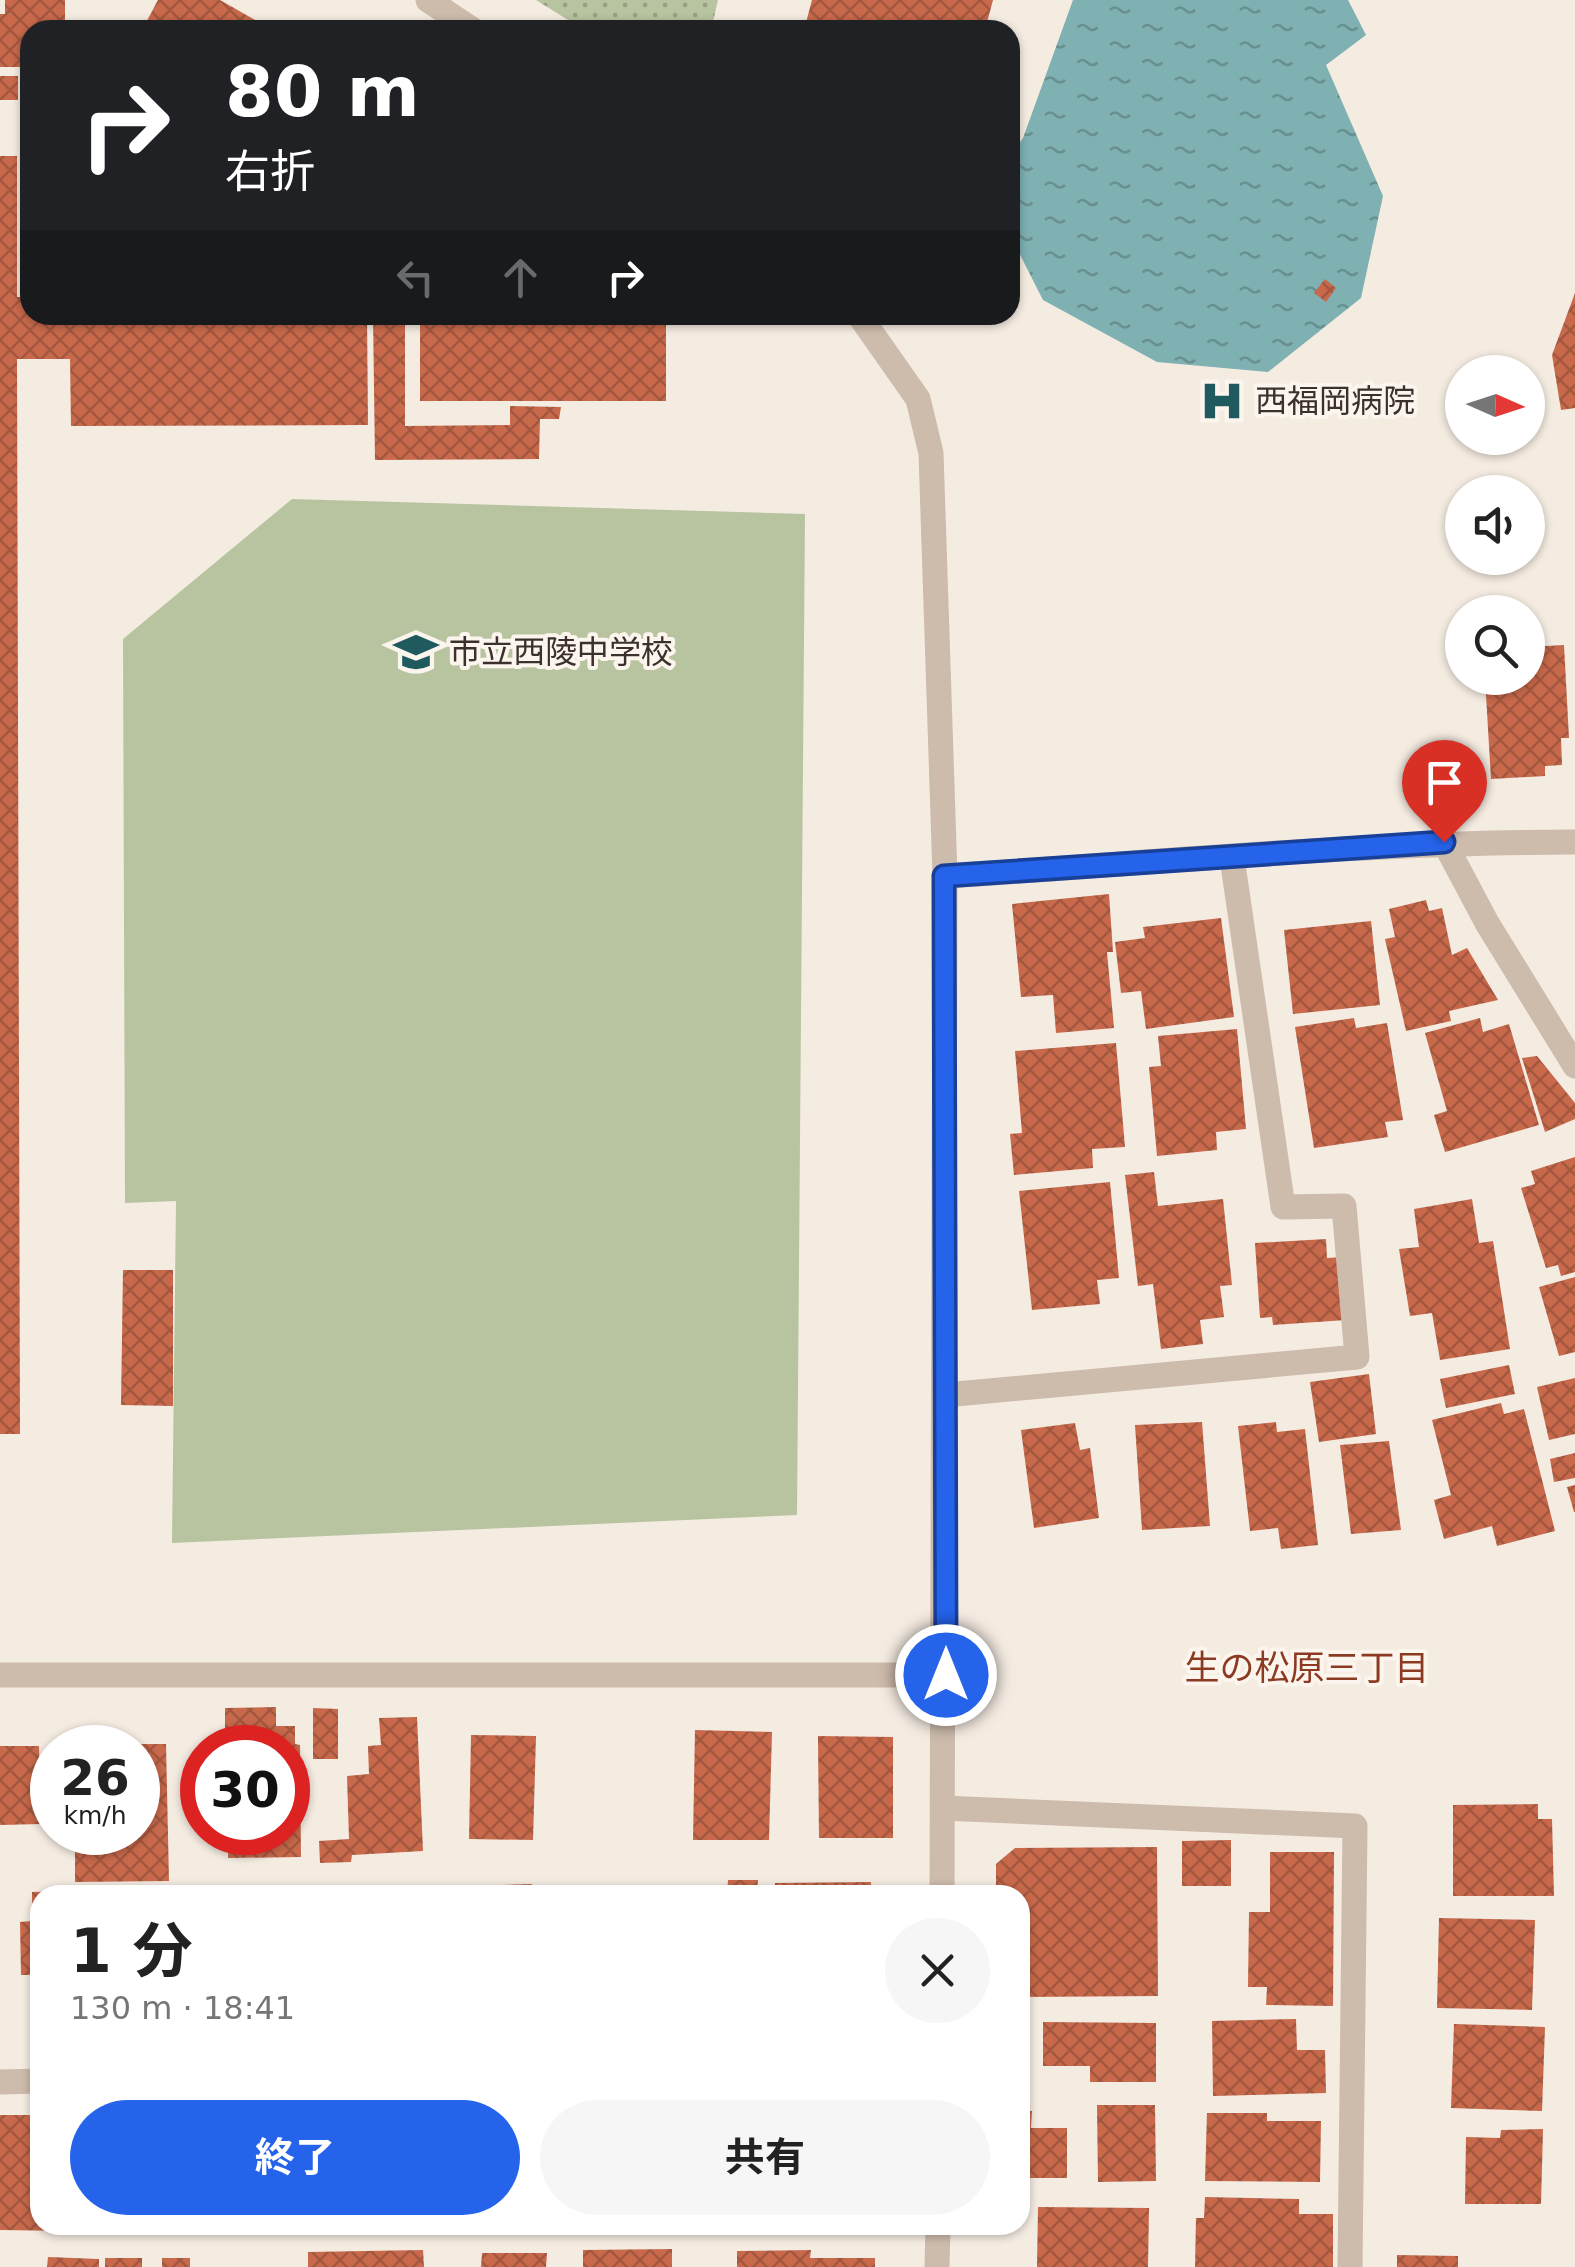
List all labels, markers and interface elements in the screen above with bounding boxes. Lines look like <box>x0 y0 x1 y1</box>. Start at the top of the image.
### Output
text: 80 m <box>225 51 420 133</box>
icon: right <box>60 60 190 190</box>
text: 右折 <box>225 145 315 198</box>
icon: left <box>388 250 443 305</box>
icon: ahead <box>493 250 548 305</box>
icon: right <box>598 250 653 305</box>
north arrow <box>1445 355 1545 455</box>
map controls <box>1445 355 1545 695</box>
hospital icon: 西福岡病院 <box>1198 377 1246 425</box>
place label: 西福岡病院 <box>1255 382 1415 420</box>
button: sound <box>1445 475 1545 575</box>
button: search <box>1445 595 1545 695</box>
school or university icon: 市立西陵中学校 <box>392 628 440 676</box>
place label: 市立西陵中学校 <box>449 633 673 671</box>
pin <box>1402 740 1487 843</box>
icon: arrive <box>1417 755 1472 810</box>
position arrow <box>894 1623 998 1727</box>
district label: 生の松原三丁目 <box>1184 1648 1430 1688</box>
speed limit sign: 30 <box>180 1725 310 1855</box>
text: 26 <box>60 1749 130 1807</box>
text: km/h <box>63 1801 127 1830</box>
text: 1 分 <box>70 1916 193 1986</box>
button: close <box>885 1918 990 2023</box>
text: 130 m · 18:41 <box>70 1989 295 2027</box>
button: 終了 <box>70 2100 520 2215</box>
button: 共有 <box>540 2100 990 2215</box>

